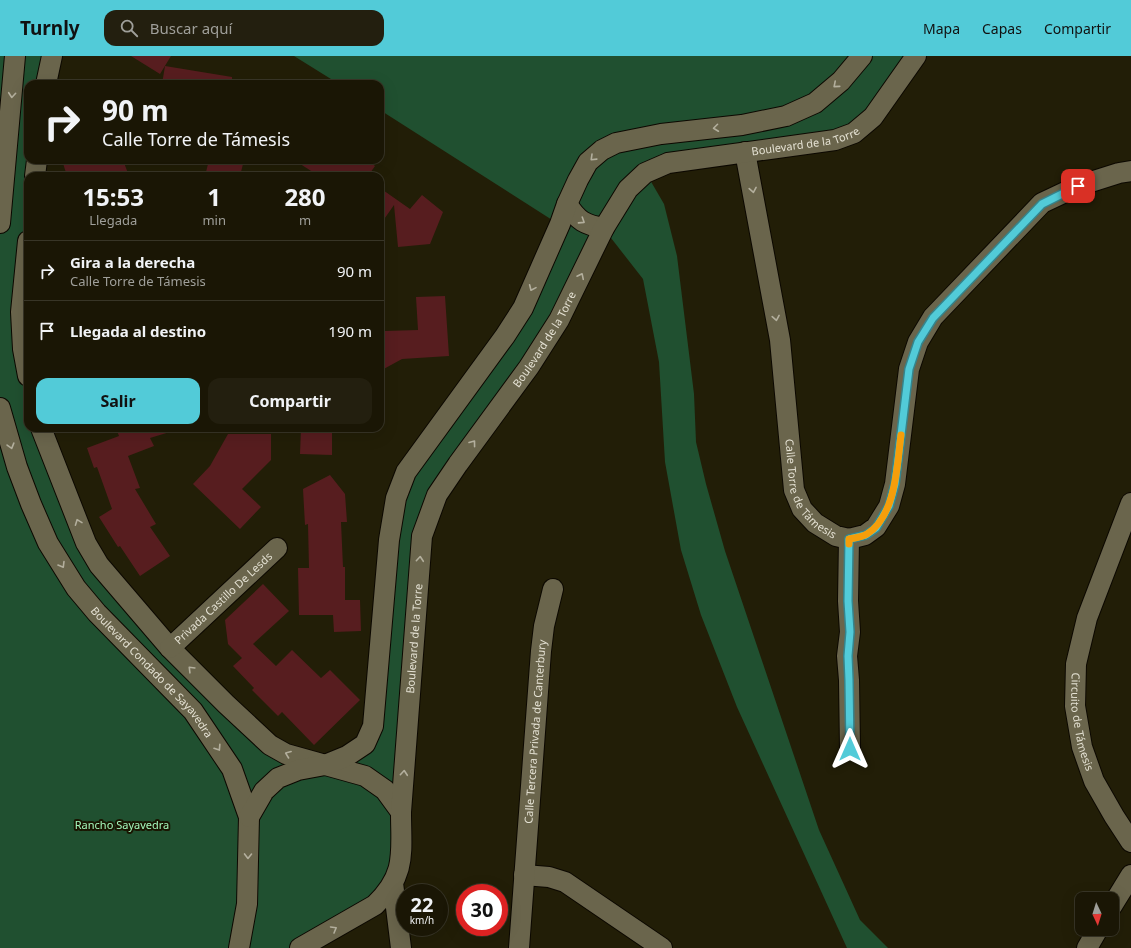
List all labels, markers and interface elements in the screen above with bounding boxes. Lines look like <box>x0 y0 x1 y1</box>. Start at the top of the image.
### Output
search box <box>104 10 384 46</box>
text: Turnly <box>20 15 80 41</box>
icon: search <box>118 17 140 39</box>
text: Buscar aquí <box>150 18 232 38</box>
text: Mapa <box>923 19 960 38</box>
text: Capas <box>982 19 1022 38</box>
text: Compartir <box>1044 19 1111 38</box>
one-way arrow <box>833 80 841 88</box>
text: 90 m <box>102 91 169 129</box>
one-way arrow <box>7 92 16 98</box>
icon: right <box>36 96 88 148</box>
one-way arrow <box>713 123 719 132</box>
street label: Boulevard de la Torre <box>750 123 863 158</box>
text: Calle Torre de Támesis <box>102 127 290 151</box>
one-way arrow <box>590 153 598 161</box>
pin <box>1061 169 1095 203</box>
icon: arrive <box>1067 175 1089 197</box>
text: 15:53 <box>82 180 144 213</box>
text: 1 <box>207 180 221 213</box>
text: 280 <box>284 180 326 213</box>
one-way arrow <box>748 187 756 193</box>
text: Llegada <box>89 211 137 229</box>
text: min <box>202 211 226 229</box>
text: m <box>299 211 311 229</box>
one-way arrow <box>578 216 585 223</box>
text: Gira a la derecha <box>70 252 195 272</box>
icon: right <box>36 260 58 282</box>
text: 90 m <box>337 261 372 281</box>
text: Calle Torre de Támesis <box>70 272 206 290</box>
one-way arrow <box>576 272 584 280</box>
one-way arrow <box>529 284 537 292</box>
street label: Boulevard de la Torre <box>509 289 579 390</box>
one-way arrow <box>771 315 780 321</box>
icon: arrive <box>36 320 58 342</box>
text: Llegada al destino <box>70 321 206 341</box>
text: 190 m <box>328 321 372 341</box>
button: Salir <box>36 378 200 424</box>
button: Compartir <box>208 378 372 424</box>
street label: Calle Torre de Támesis <box>782 438 840 542</box>
one-way arrow <box>468 441 475 448</box>
one-way arrow <box>6 442 15 449</box>
one-way arrow <box>75 519 83 526</box>
street label: Privada Castillo De Lesds <box>171 548 275 647</box>
one-way arrow <box>416 556 425 562</box>
one-way arrow <box>57 561 64 568</box>
street label: Boulevard de la Torre <box>402 583 425 694</box>
street label: Boulevard Condado de Sayavedra <box>88 603 217 740</box>
street label: Calle Tercera Privada de Canterbury <box>520 638 549 824</box>
one-way arrow <box>188 666 196 674</box>
street label: Circuito de Támesis <box>1068 673 1098 773</box>
position arrow <box>829 728 871 770</box>
one-way arrow <box>213 744 221 751</box>
one-way arrow <box>284 750 291 758</box>
one-way arrow <box>399 770 408 776</box>
park label: Rancho Sayavedra <box>75 817 169 832</box>
one-way arrow <box>244 853 253 859</box>
speed limit sign: 30 <box>456 884 508 936</box>
text: 22 <box>411 891 433 918</box>
north arrow <box>1075 892 1119 936</box>
map controls <box>1075 892 1119 936</box>
text: km/h <box>410 913 434 927</box>
one-way arrow <box>330 926 337 933</box>

